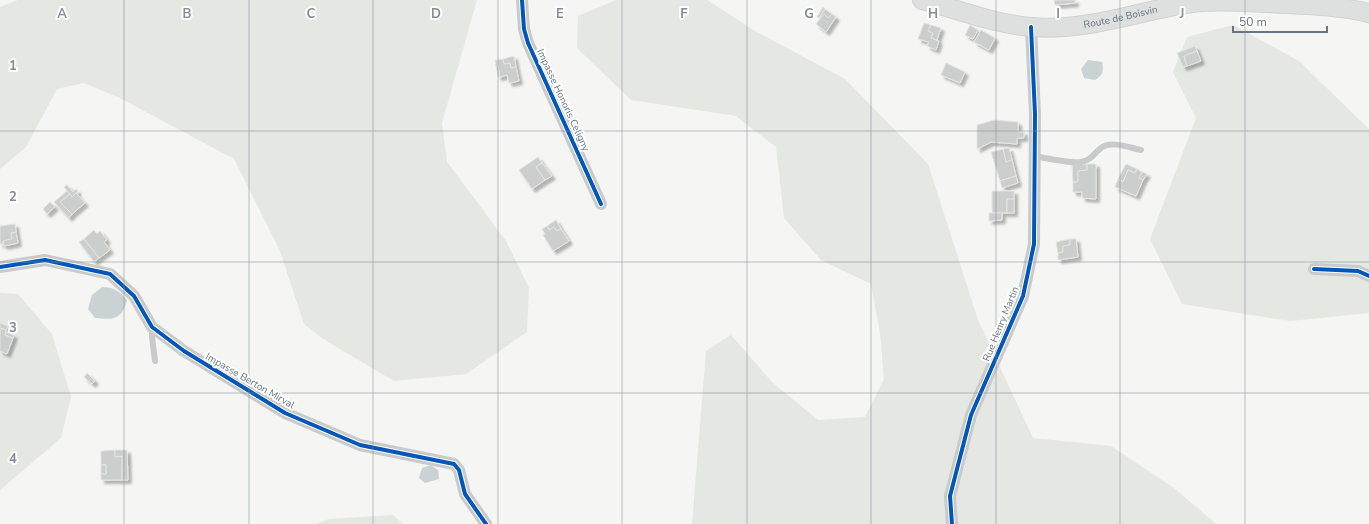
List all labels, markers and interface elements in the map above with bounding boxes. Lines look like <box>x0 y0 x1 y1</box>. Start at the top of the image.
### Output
street label: Route de Boisvin <box>1083 3 1159 32</box>
text: A <box>57 5 67 23</box>
text: B <box>183 5 192 23</box>
text: C <box>307 5 316 23</box>
text: D <box>431 5 441 23</box>
text: E <box>556 5 564 23</box>
text: F <box>680 5 688 23</box>
text: G <box>804 5 814 23</box>
text: H <box>928 5 938 23</box>
text: I <box>1056 5 1060 23</box>
text: J <box>1179 5 1184 23</box>
scale bar <box>1233 8 1327 34</box>
text: 50 m <box>1239 14 1267 30</box>
street label: Impasse Honoris Celigny <box>533 47 593 154</box>
text: 1 <box>9 57 17 75</box>
text: 2 <box>9 188 17 206</box>
street label: Rue Henry Martin <box>980 284 1022 364</box>
text: 3 <box>9 319 17 337</box>
street label: Impasse Berton Mirval <box>203 350 297 412</box>
text: 4 <box>9 450 17 468</box>

